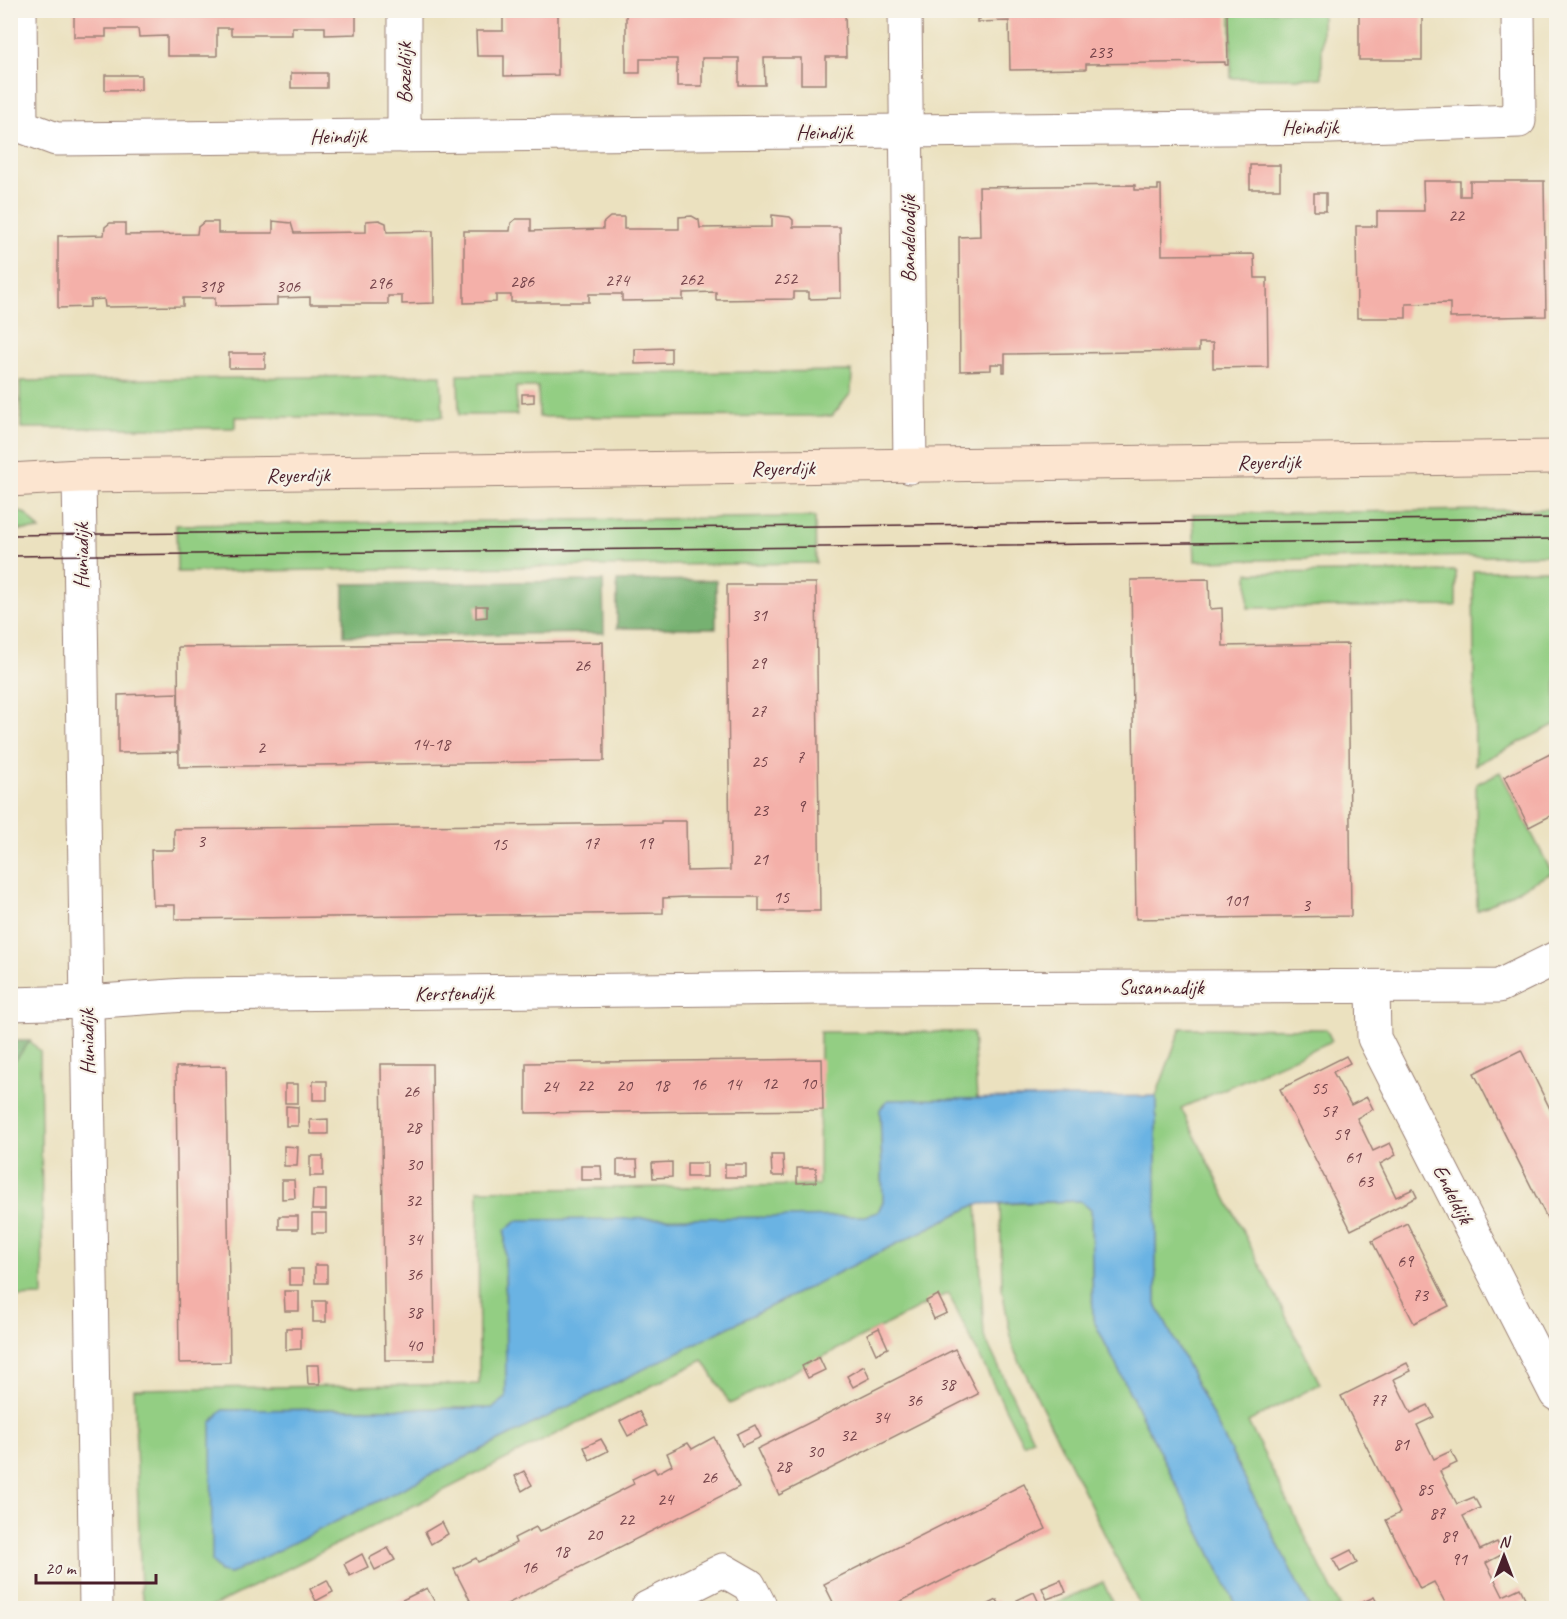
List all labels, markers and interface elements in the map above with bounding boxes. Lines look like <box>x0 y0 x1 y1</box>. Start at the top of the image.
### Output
street label: Bazeldijk <box>391 41 417 104</box>
house number: 233 <box>1088 41 1114 63</box>
street label: Heindijk <box>1282 113 1341 140</box>
street label: Heindijk <box>796 119 854 145</box>
street label: Heindijk <box>310 122 369 149</box>
street label: Bandeloodijk <box>895 194 921 283</box>
house number: 22 <box>1448 204 1466 226</box>
house number: 252 <box>773 267 799 289</box>
house number: 262 <box>679 268 705 290</box>
house number: 274 <box>605 269 631 291</box>
house number: 286 <box>510 270 535 292</box>
house number: 296 <box>368 272 393 294</box>
house number: 318 <box>199 275 225 297</box>
house number: 306 <box>276 275 301 297</box>
street label: Reyerdijk <box>1237 448 1302 476</box>
street label: Reyerdijk <box>751 454 816 482</box>
street label: Reyerdijk <box>266 461 331 489</box>
street label: Huniadijk <box>68 521 94 589</box>
house number: 31 <box>751 604 768 626</box>
house number: 29 <box>750 652 768 674</box>
house number: 26 <box>574 654 591 676</box>
house number: 27 <box>750 700 767 722</box>
house number: 14-18 <box>412 733 452 755</box>
house number: 2 <box>257 736 267 758</box>
house number: 7 <box>796 746 805 768</box>
house number: 25 <box>751 750 768 772</box>
house number: 9 <box>797 795 807 817</box>
house number: 23 <box>752 799 770 821</box>
house number: 3 <box>197 830 207 852</box>
house number: 17 <box>583 832 600 854</box>
house number: 19 <box>637 832 655 854</box>
house number: 15 <box>491 833 508 855</box>
house number: 21 <box>752 848 769 870</box>
house number: 15 <box>773 886 790 908</box>
house number: 101 <box>1224 889 1249 911</box>
house number: 3 <box>1302 894 1312 916</box>
street label: Susannadijk <box>1119 974 1205 1000</box>
street label: Kerstendijk <box>415 979 496 1007</box>
street label: Huniadijk <box>73 1007 101 1075</box>
house number: 12 <box>761 1072 779 1094</box>
house number: 10 <box>800 1072 818 1094</box>
house number: 16 <box>690 1073 707 1095</box>
house number: 14 <box>725 1073 743 1095</box>
house number: 22 <box>577 1074 595 1096</box>
house number: 20 <box>616 1074 634 1096</box>
house number: 18 <box>653 1074 671 1096</box>
house number: 24 <box>542 1075 560 1097</box>
house number: 55 <box>1311 1077 1328 1099</box>
house number: 26 <box>403 1080 420 1102</box>
house number: 57 <box>1321 1100 1338 1122</box>
house number: 28 <box>405 1116 423 1138</box>
house number: 59 <box>1333 1123 1351 1145</box>
house number: 61 <box>1345 1146 1362 1168</box>
house number: 30 <box>406 1153 424 1175</box>
street label: Endeldijk <box>1427 1160 1480 1229</box>
house number: 63 <box>1357 1170 1375 1192</box>
house number: 32 <box>405 1189 423 1211</box>
house number: 34 <box>406 1228 424 1250</box>
house number: 69 <box>1397 1250 1415 1272</box>
house number: 36 <box>406 1263 423 1285</box>
house number: 73 <box>1412 1284 1430 1306</box>
house number: 38 <box>406 1301 424 1323</box>
house number: 40 <box>406 1334 424 1356</box>
house number: 38 <box>939 1373 957 1395</box>
house number: 36 <box>906 1389 923 1411</box>
house number: 77 <box>1370 1389 1387 1411</box>
house number: 34 <box>873 1406 891 1428</box>
house number: 32 <box>840 1424 858 1446</box>
house number: 81 <box>1393 1433 1410 1455</box>
house number: 30 <box>807 1440 825 1462</box>
house number: 28 <box>775 1455 793 1477</box>
house number: 26 <box>701 1466 718 1488</box>
house number: 85 <box>1417 1478 1434 1500</box>
house number: 24 <box>657 1488 675 1510</box>
house number: 87 <box>1429 1502 1446 1524</box>
house number: 22 <box>618 1508 636 1530</box>
house number: 20 <box>586 1523 604 1545</box>
house number: 89 <box>1441 1525 1459 1547</box>
north arrow <box>1474 1526 1534 1586</box>
text: N <box>1499 1532 1512 1552</box>
house number: 18 <box>553 1540 571 1562</box>
scale bar <box>36 1547 156 1585</box>
house number: 91 <box>1451 1548 1468 1570</box>
house number: 16 <box>521 1556 538 1578</box>
text: 20 m <box>45 1557 78 1579</box>

